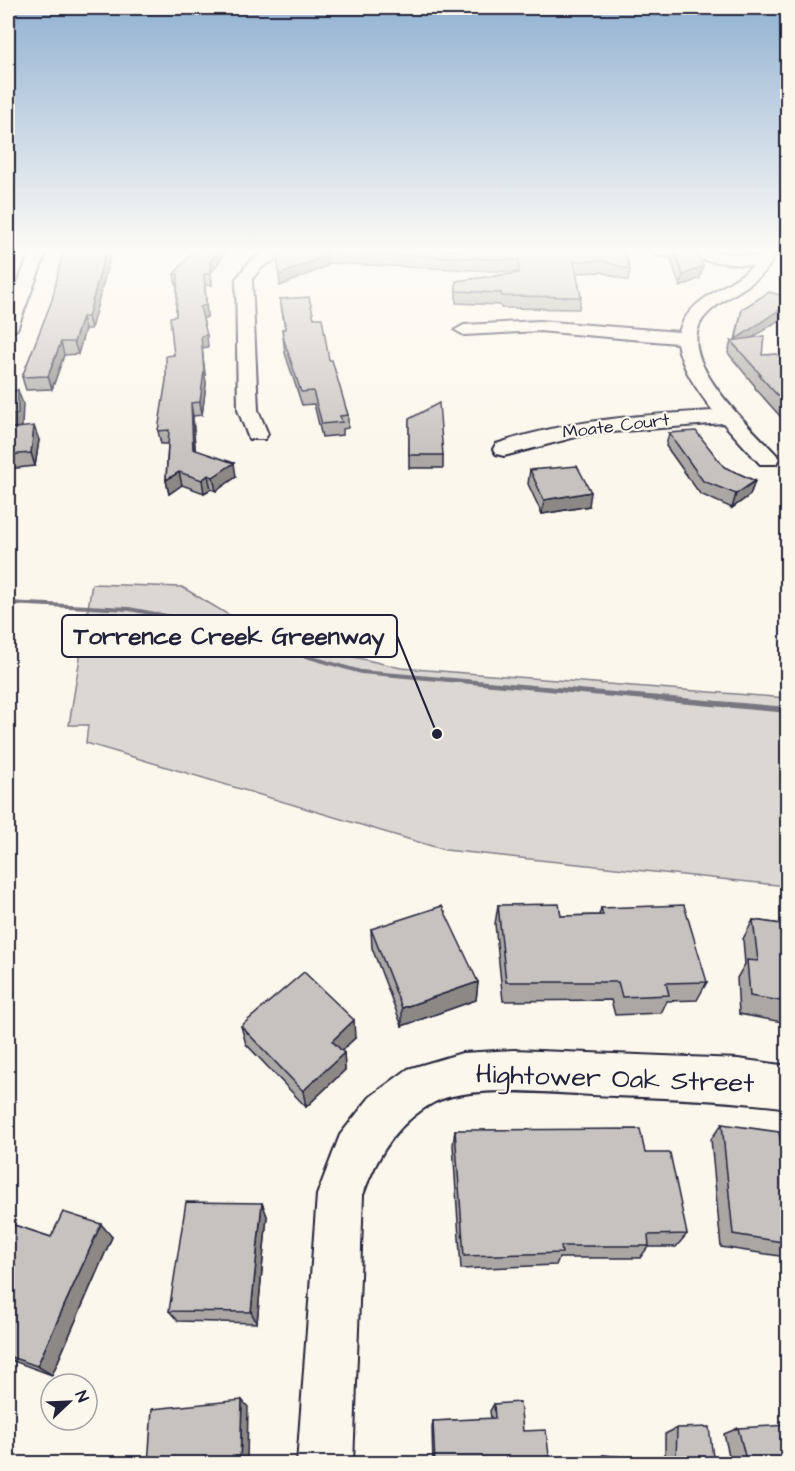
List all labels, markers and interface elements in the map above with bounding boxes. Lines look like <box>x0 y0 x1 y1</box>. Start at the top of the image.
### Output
street label: Moate Court <box>561 407 672 445</box>
callout: Torrence Creek Greenway <box>62 615 397 657</box>
text: Torrence Creek Greenway <box>73 620 385 656</box>
street label: Hightower Oak Street <box>475 1055 755 1104</box>
north arrow <box>39 1372 99 1432</box>
text: N <box>70 1388 94 1405</box>

